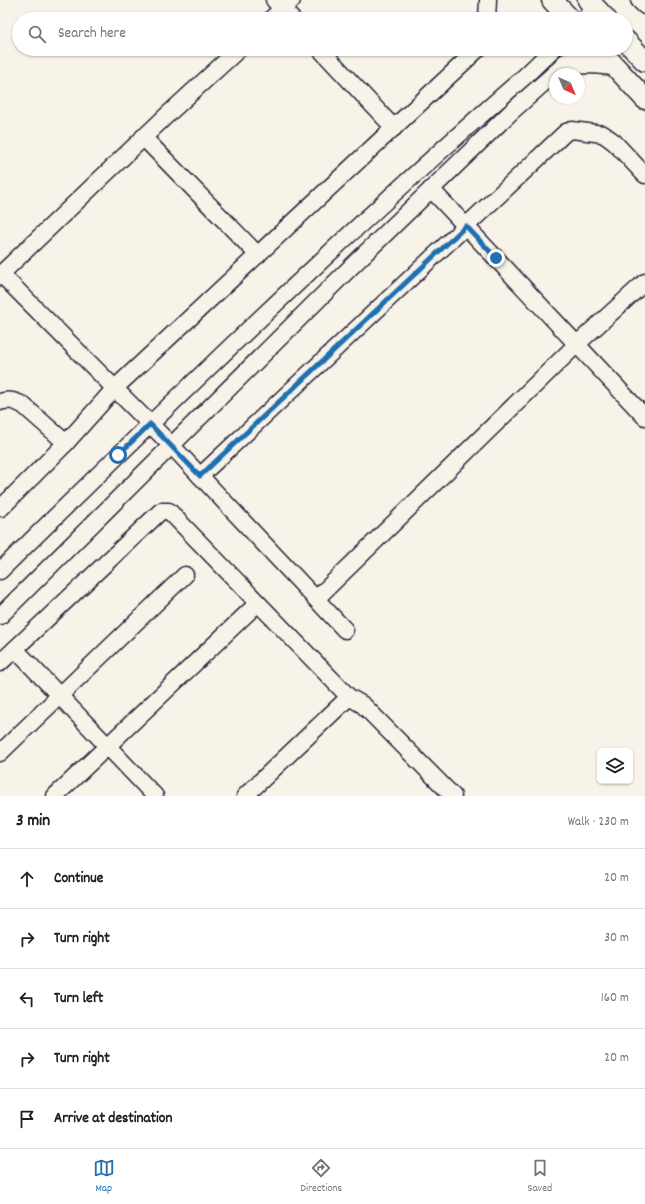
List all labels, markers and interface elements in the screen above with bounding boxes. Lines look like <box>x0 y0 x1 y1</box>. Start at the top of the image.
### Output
search box <box>12 12 633 56</box>
icon: search <box>26 23 48 45</box>
text: Search here <box>58 23 126 45</box>
north arrow <box>549 68 585 104</box>
route end <box>487 249 505 267</box>
route start <box>109 446 127 464</box>
map controls <box>597 748 633 784</box>
button: layers <box>597 748 633 784</box>
text: 3 min <box>16 810 50 834</box>
text: Walk · 230 m <box>568 813 629 832</box>
icon: ahead <box>16 868 38 890</box>
text: Continue <box>54 868 103 890</box>
text: 20 m <box>604 869 629 888</box>
icon: right <box>16 928 38 950</box>
text: Turn right <box>54 928 110 950</box>
text: 30 m <box>604 929 629 948</box>
icon: left <box>16 988 38 1010</box>
text: Turn left <box>54 988 103 1010</box>
text: 160 m <box>601 989 629 1008</box>
icon: right <box>16 1048 38 1070</box>
text: Turn right <box>54 1048 110 1070</box>
text: 20 m <box>604 1049 629 1068</box>
icon: arrive <box>16 1108 38 1130</box>
text: Arrive at destination <box>54 1108 172 1130</box>
tab: Map <box>93 1157 115 1197</box>
tab: Directions <box>300 1157 342 1197</box>
tab: Saved <box>528 1157 552 1197</box>

